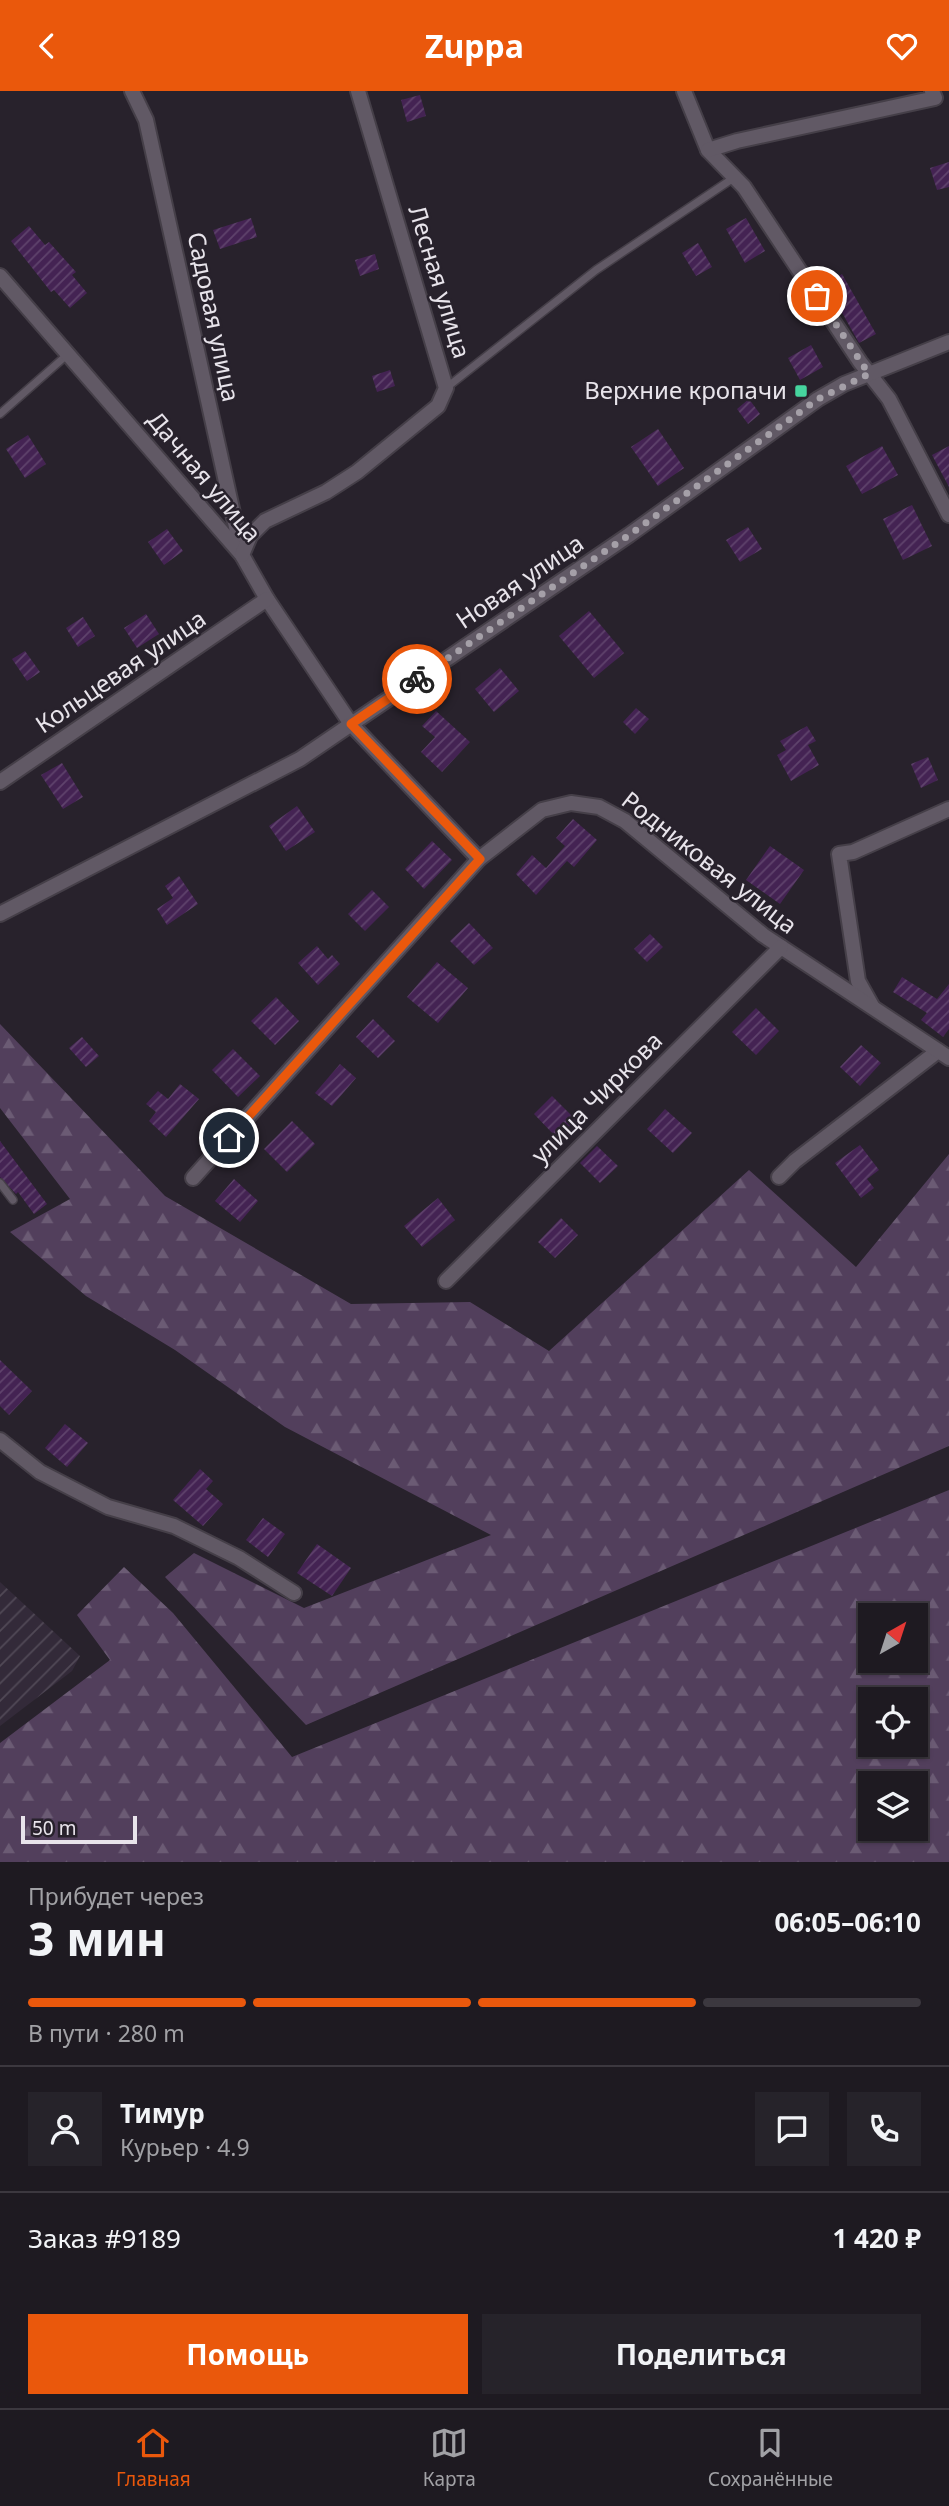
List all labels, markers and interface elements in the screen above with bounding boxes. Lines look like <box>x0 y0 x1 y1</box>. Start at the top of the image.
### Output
text: Zuppa <box>425 24 524 67</box>
icon: back <box>28 27 66 65</box>
icon: heart <box>883 27 921 65</box>
street label: Лесная улица <box>402 201 479 362</box>
street label: Садовая улица <box>180 229 249 405</box>
pin <box>787 266 847 326</box>
icon: bag <box>798 277 836 315</box>
place label: Верхние кропачи <box>584 373 787 406</box>
marker: Верхние кропачи <box>793 383 809 399</box>
street label: Дачная улица <box>141 404 270 548</box>
street label: Новая улица <box>449 526 589 636</box>
street label: Кольцевая улица <box>28 601 212 740</box>
courier <box>382 644 452 714</box>
icon: bike <box>398 660 436 698</box>
street label: Родниковая улица <box>615 783 804 941</box>
street label: улица Чиркова <box>523 1024 669 1170</box>
pin <box>199 1108 259 1168</box>
icon: home <box>210 1119 248 1157</box>
north arrow <box>858 1603 928 1673</box>
map controls <box>858 1603 928 1841</box>
button: locate <box>858 1687 928 1757</box>
button: layers <box>858 1771 928 1841</box>
scale bar <box>21 1813 136 1845</box>
text: 50 m <box>32 1815 76 1841</box>
text: Прибудет через <box>28 1880 204 1912</box>
text: 06:05–06:10 <box>774 1904 921 1940</box>
text: 3 мин <box>28 1907 166 1969</box>
text: В пути · 280 m <box>28 2017 185 2049</box>
button: person <box>28 2092 102 2166</box>
button: chat <box>755 2092 829 2166</box>
button: phone <box>847 2092 921 2166</box>
text: Тимур <box>120 2095 205 2131</box>
text: Курьер · 4.9 <box>120 2131 250 2163</box>
text: Заказ #9189 <box>28 2220 181 2256</box>
text: 1 420 ₽ <box>832 2220 921 2256</box>
button: Помощь <box>28 2314 468 2394</box>
button: Поделиться <box>482 2314 921 2394</box>
tab: Главная <box>116 2424 191 2492</box>
tab: Карта <box>423 2424 476 2492</box>
tab: Сохранённые <box>708 2424 833 2492</box>

